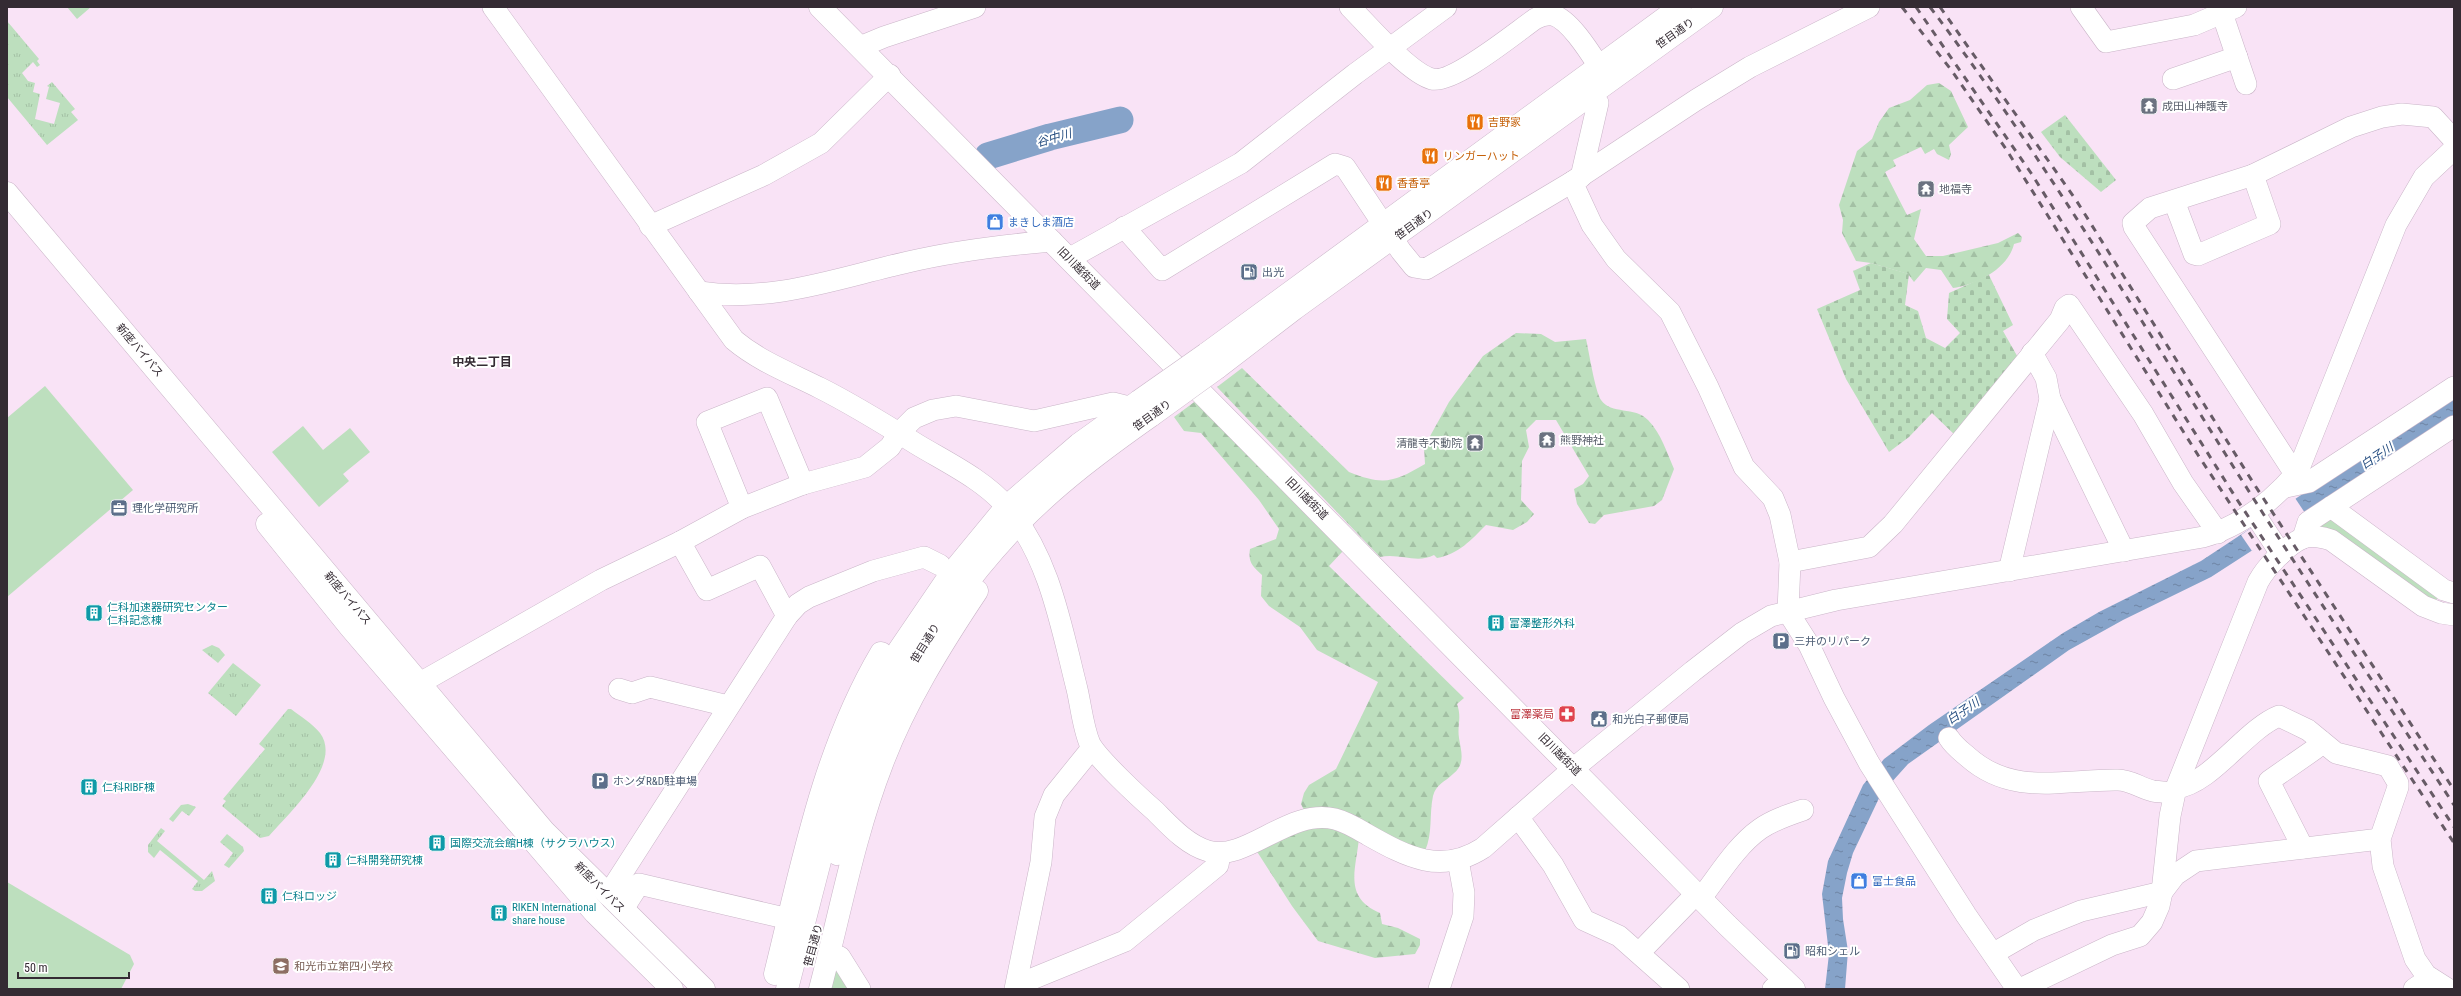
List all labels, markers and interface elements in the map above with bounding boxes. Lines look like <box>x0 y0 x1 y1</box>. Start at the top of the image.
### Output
street label: 笹目通り <box>1654 15 1697 51</box>
temple icon: 成田山神護寺 <box>2139 96 2159 116</box>
place label: 成田山神護寺 <box>2162 100 2228 113</box>
restaurant icon: 吉野家 <box>1465 112 1485 132</box>
place label: 吉野家 <box>1488 116 1521 129</box>
water label: 谷中川 <box>1035 126 1075 150</box>
restaurant icon: リンガーハット <box>1420 146 1440 166</box>
place label: リンガーハット <box>1443 150 1520 163</box>
restaurant icon: 香香亭 <box>1374 173 1394 193</box>
place label: 香香亭 <box>1397 177 1430 190</box>
temple icon: 地福寺 <box>1916 179 1936 199</box>
place label: 地福寺 <box>1939 183 1972 196</box>
street label: 笹目通り <box>1393 206 1436 243</box>
shop icon: まきしま酒店 <box>985 212 1005 232</box>
place label: まきしま酒店 <box>1008 216 1074 229</box>
street label: 旧川越街道 <box>1055 244 1103 292</box>
fuel station icon: 出光 <box>1239 262 1259 282</box>
place label: 出光 <box>1262 266 1284 279</box>
street label: 新座バイパス <box>113 321 166 380</box>
district label: 中央二丁目 <box>452 355 512 369</box>
street label: 笹目通り <box>1131 397 1174 434</box>
temple icon: 熊野神社 <box>1537 430 1557 450</box>
temple icon: 清龍寺不動院 <box>1465 433 1485 453</box>
place label: 熊野神社 <box>1560 434 1604 447</box>
place label: 清龍寺不動院 <box>1396 437 1462 450</box>
water label: 白子川 <box>2358 439 2397 472</box>
street label: 旧川越街道 <box>1283 474 1331 522</box>
office icon: 理化学研究所 <box>109 498 129 518</box>
place label: 理化学研究所 <box>132 502 199 515</box>
street label: 新座バイパス <box>321 569 374 628</box>
place label: 仁科加速器研究センター 仁科記念棟 <box>107 601 228 627</box>
building icon: 仁科加速器研究センター 仁科記念棟 <box>84 603 104 623</box>
building icon: 富澤整形外科 <box>1486 613 1506 633</box>
place label: 富澤整形外科 <box>1509 617 1575 630</box>
street label: 笹目通り <box>908 621 943 665</box>
parking icon: 三井のリパーク <box>1771 631 1791 651</box>
place label: 三井のリパーク <box>1794 635 1871 648</box>
water label: 白子川 <box>1944 694 1983 727</box>
pharmacy icon: 富澤薬局 <box>1557 704 1577 724</box>
place label: 富澤薬局 <box>1510 708 1554 721</box>
public building icon: 和光白子郵便局 <box>1589 709 1609 729</box>
place label: 和光白子郵便局 <box>1612 713 1689 726</box>
street label: 旧川越街道 <box>1536 730 1584 778</box>
parking icon: ホンダR&D駐車場 <box>590 771 610 791</box>
place label: ホンダR&D駐車場 <box>613 775 697 788</box>
building icon: 仁科RIBF棟 <box>79 777 99 797</box>
place label: 仁科RIBF棟 <box>102 781 155 794</box>
building icon: 国際交流会館H棟（サクラハウス） <box>427 833 447 853</box>
place label: 国際交流会館H棟（サクラハウス） <box>450 837 622 850</box>
building icon: 仁科開発研究棟 <box>323 850 343 870</box>
place label: 仁科開発研究棟 <box>346 854 423 867</box>
street label: 新座バイパス <box>572 860 627 915</box>
shop icon: 富士食品 <box>1849 871 1869 891</box>
place label: 富士食品 <box>1872 875 1916 888</box>
building icon: 仁科ロッジ <box>259 886 279 906</box>
place label: 仁科ロッジ <box>282 890 337 903</box>
place label: RIKEN International share house <box>512 901 596 927</box>
building icon: RIKEN International share house <box>489 903 509 923</box>
street label: 笹目通り <box>802 922 825 968</box>
fuel station icon: 昭和シェル <box>1782 941 1802 961</box>
place label: 昭和シェル <box>1805 945 1860 958</box>
scale bar <box>18 954 129 980</box>
school or university icon: 和光市立第四小学校 <box>271 956 291 976</box>
place label: 和光市立第四小学校 <box>294 960 393 973</box>
text: 50 m <box>24 961 48 975</box>

